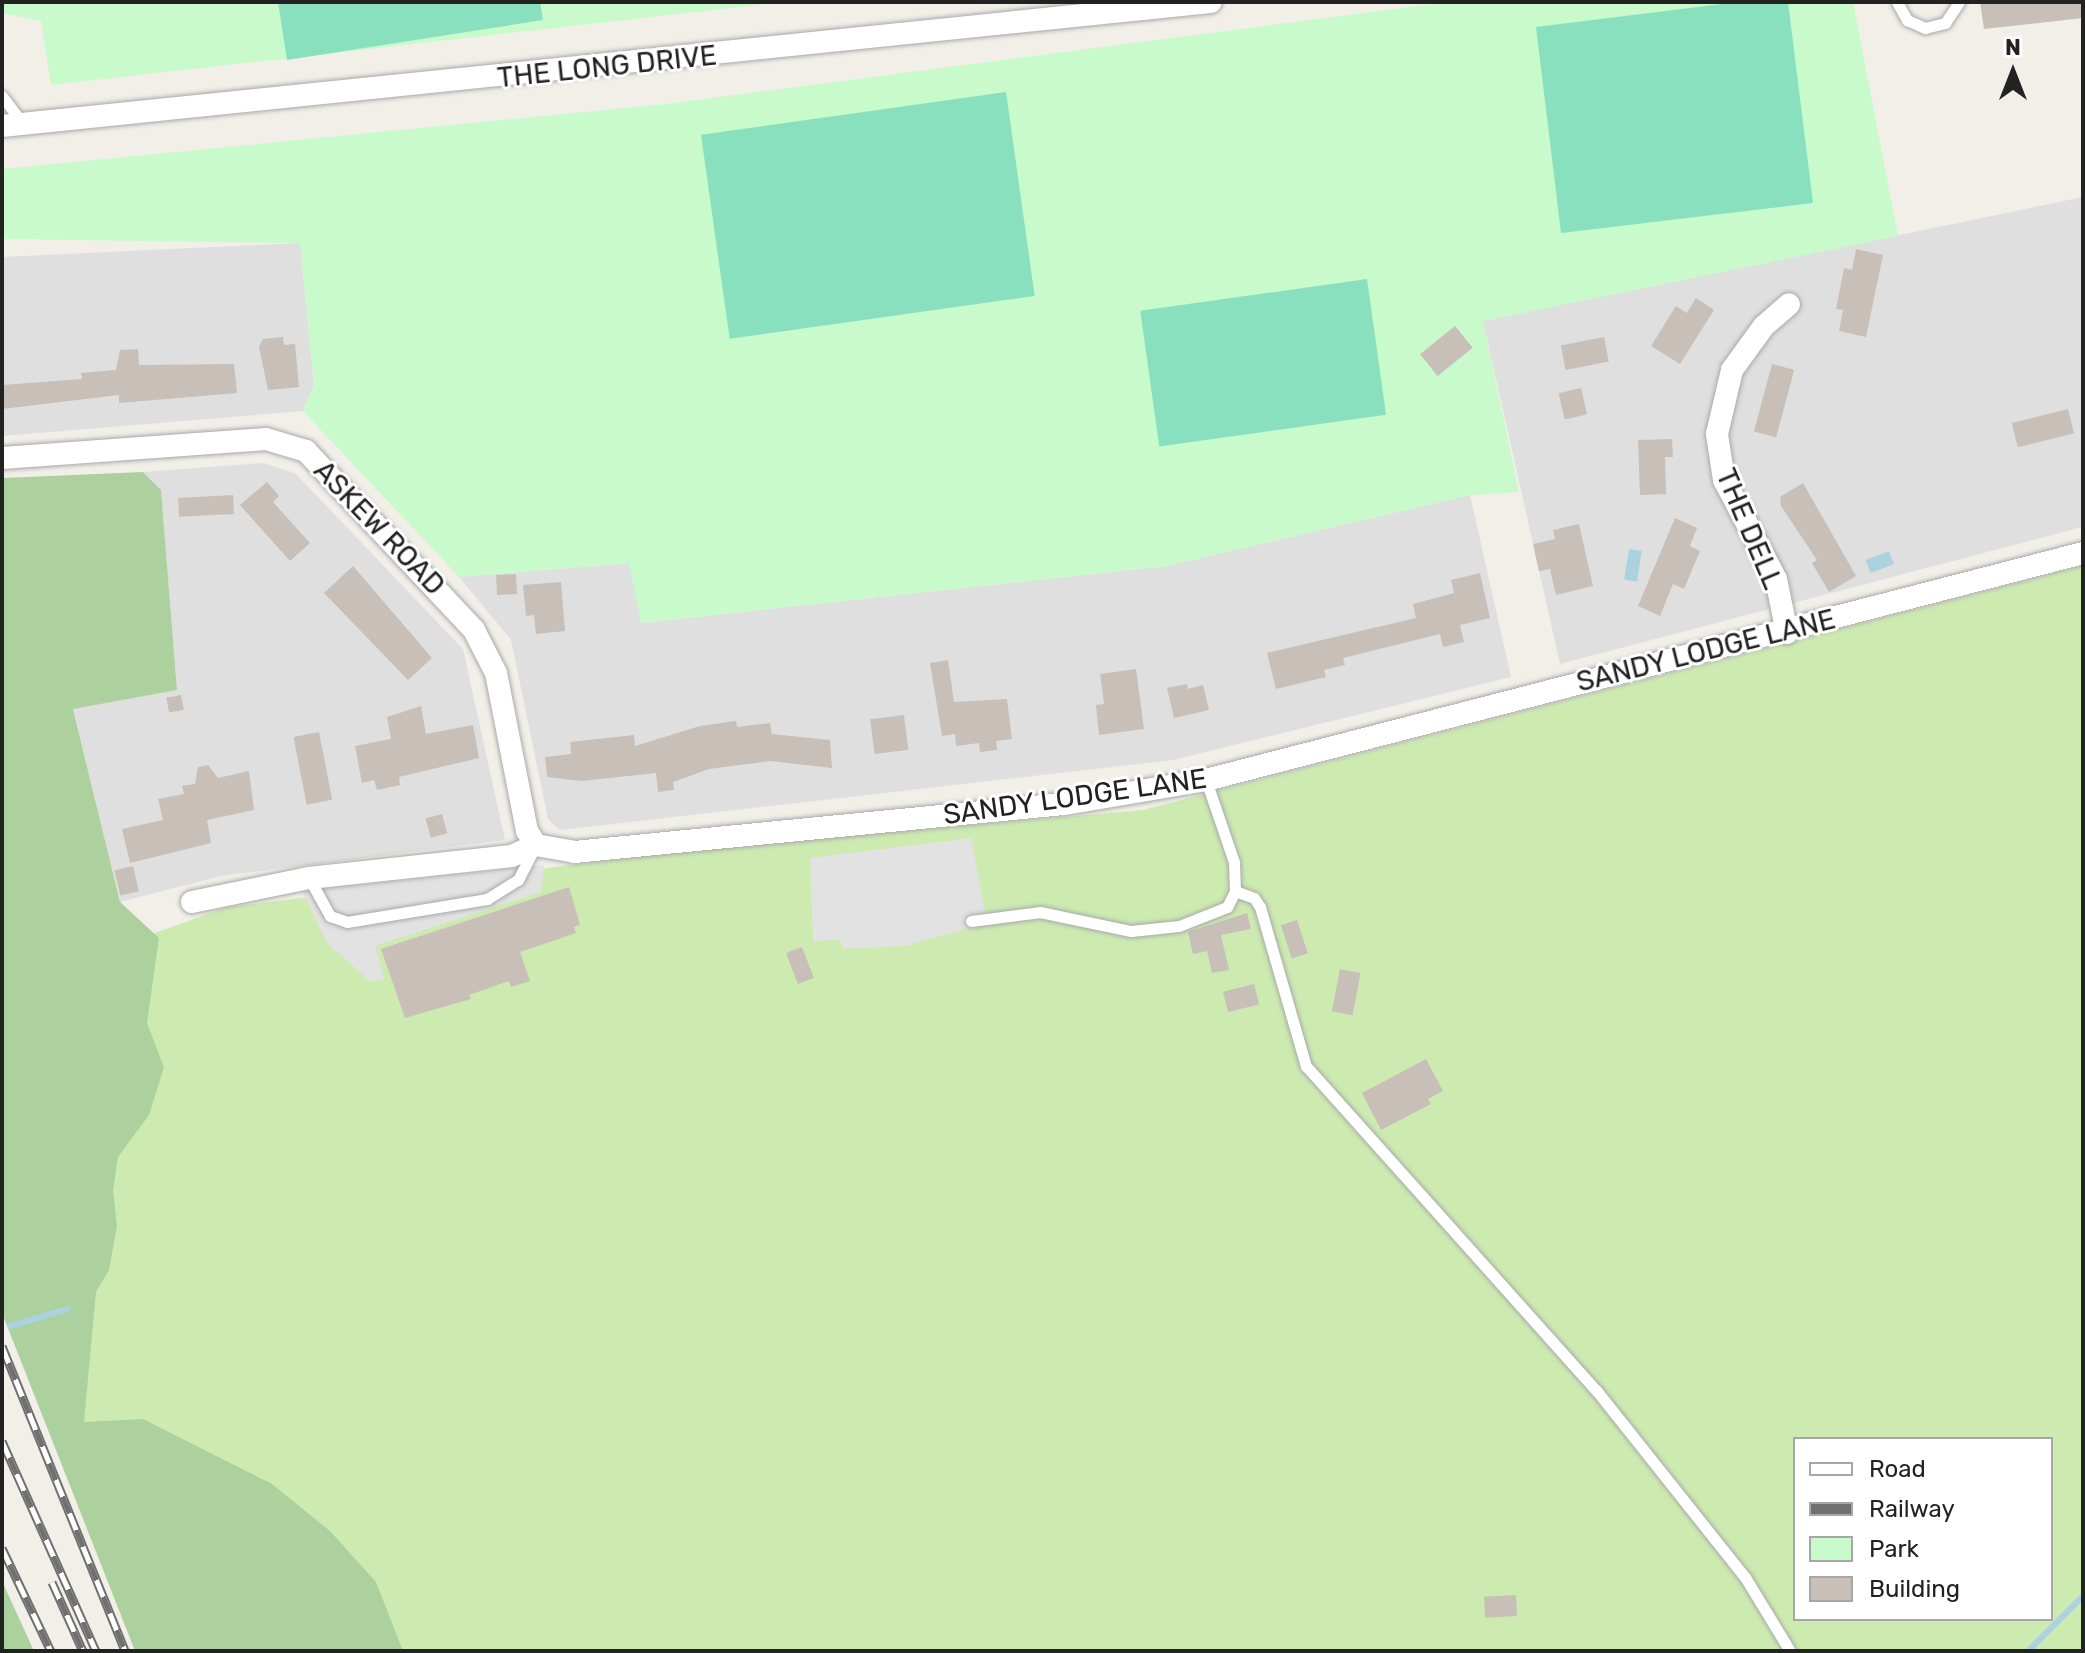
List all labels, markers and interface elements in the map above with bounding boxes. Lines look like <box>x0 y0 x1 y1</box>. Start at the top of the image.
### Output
north arrow <box>1973 32 2053 112</box>
text: N <box>2005 34 2021 61</box>
street label: THE LONG DRIVE <box>496 39 718 95</box>
street label: ASKEW ROAD <box>307 454 451 602</box>
street label: THE DELL <box>1709 464 1789 594</box>
street label: SANDY LODGE LANE <box>1573 602 1839 700</box>
street label: SANDY LODGE LANE <box>941 762 1209 832</box>
legend <box>1793 1437 2053 1621</box>
text: Road <box>1869 1455 1926 1483</box>
text: Railway <box>1869 1495 1955 1523</box>
text: Park <box>1869 1535 1919 1563</box>
text: Building <box>1869 1575 1960 1603</box>

